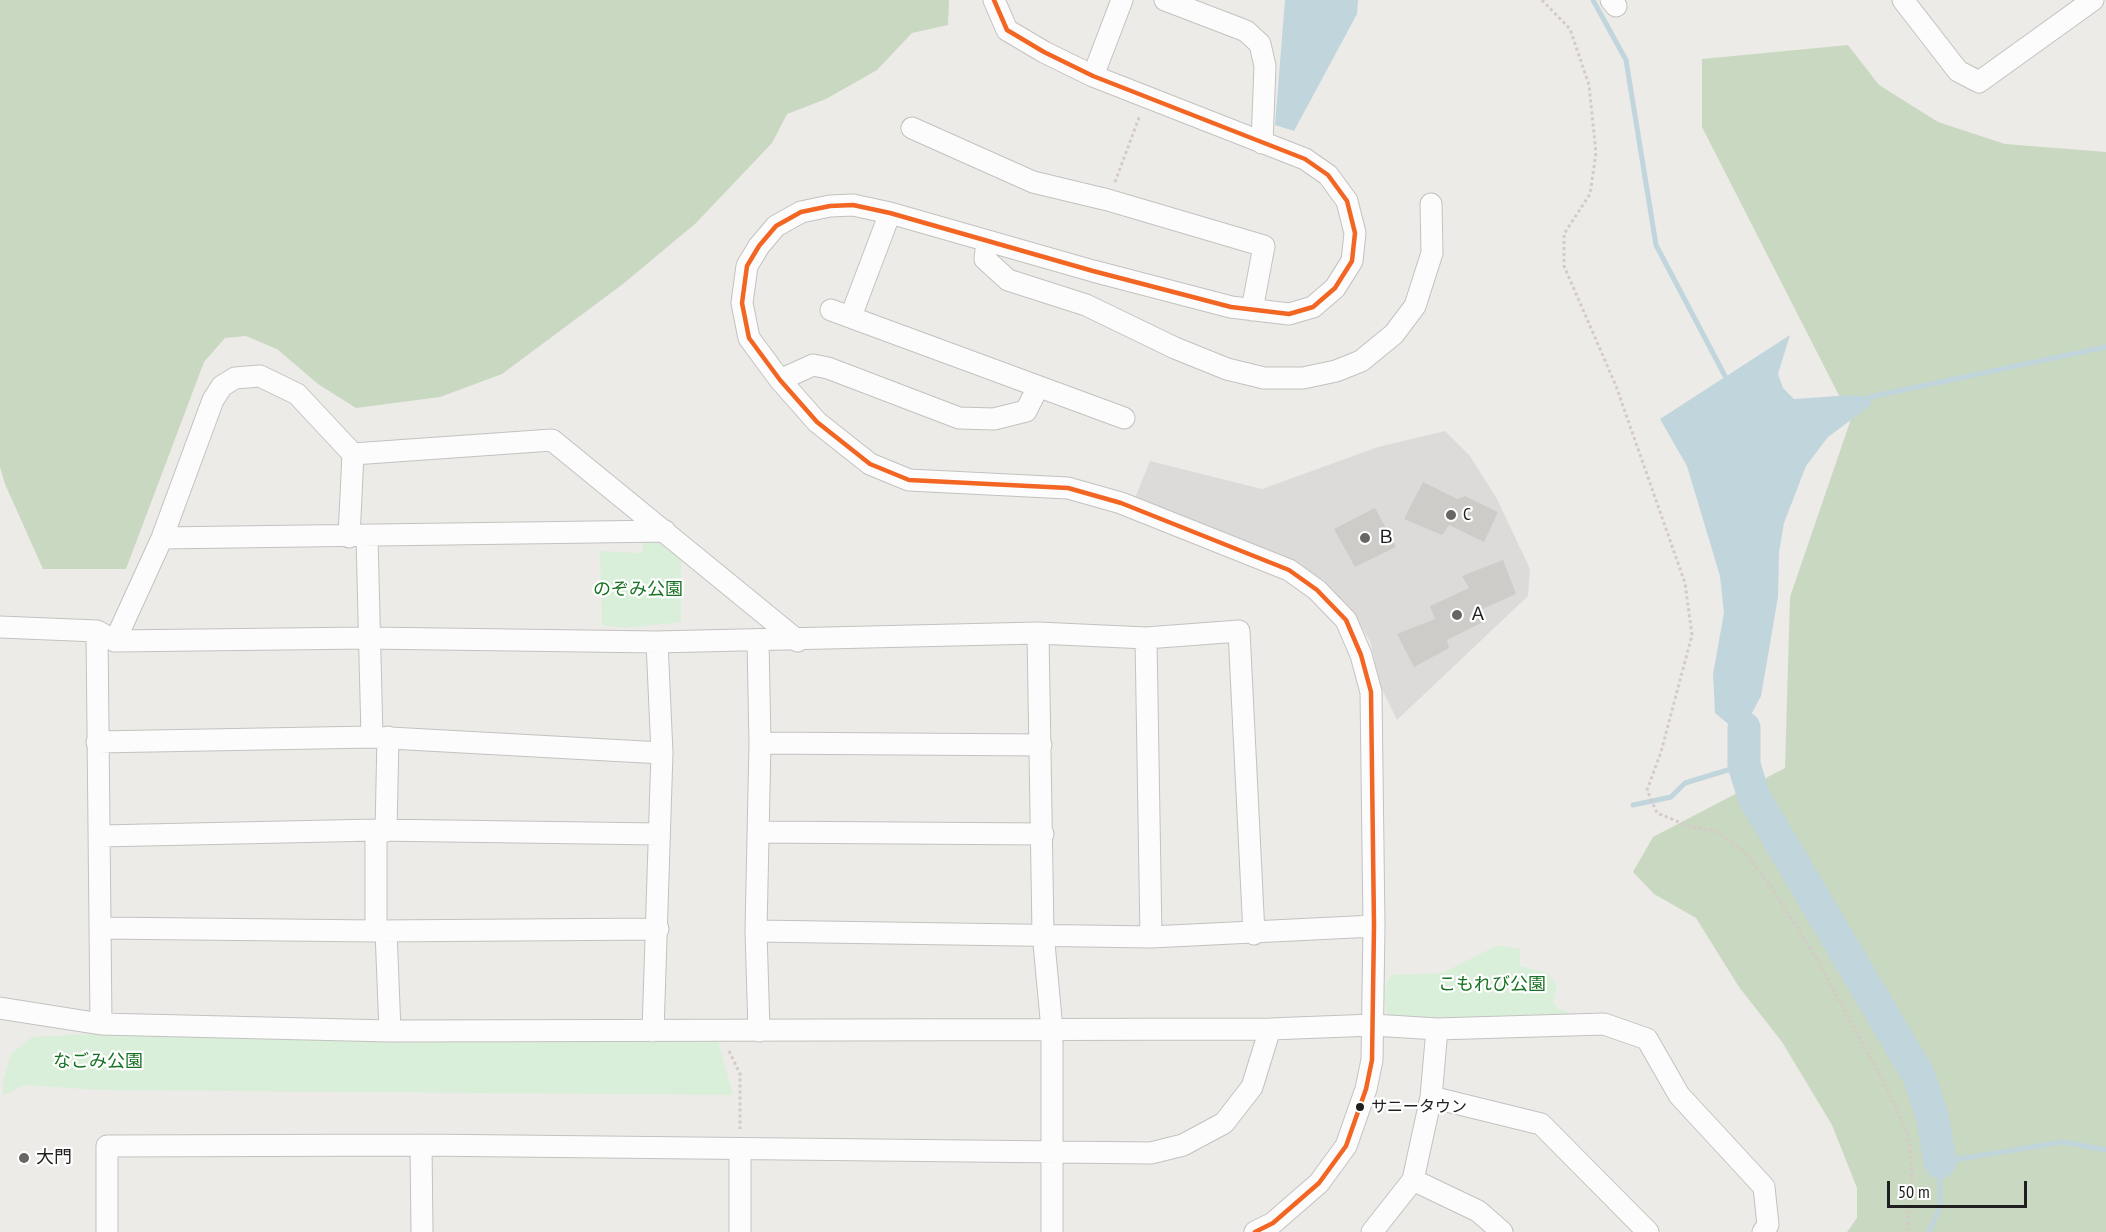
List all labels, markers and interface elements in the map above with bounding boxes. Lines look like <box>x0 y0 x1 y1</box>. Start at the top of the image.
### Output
place label: C <box>1463 504 1471 526</box>
marker: C <box>1444 508 1458 522</box>
place label: Ｂ <box>1377 527 1395 549</box>
marker: Ｂ <box>1358 531 1372 545</box>
park label: のぞみ公園 <box>593 579 683 601</box>
place label: Ａ <box>1469 604 1487 626</box>
marker: Ａ <box>1450 608 1464 622</box>
park label: こもれび公園 <box>1438 974 1546 996</box>
park label: なごみ公園 <box>53 1051 143 1073</box>
place label: サニータウン <box>1371 1097 1467 1117</box>
marker: サニータウン <box>1354 1101 1366 1113</box>
place label: 大門 <box>36 1147 72 1169</box>
marker: 大門 <box>17 1151 31 1165</box>
scale bar <box>1890 1169 2030 1207</box>
text: 50 m <box>1898 1180 1930 1203</box>

